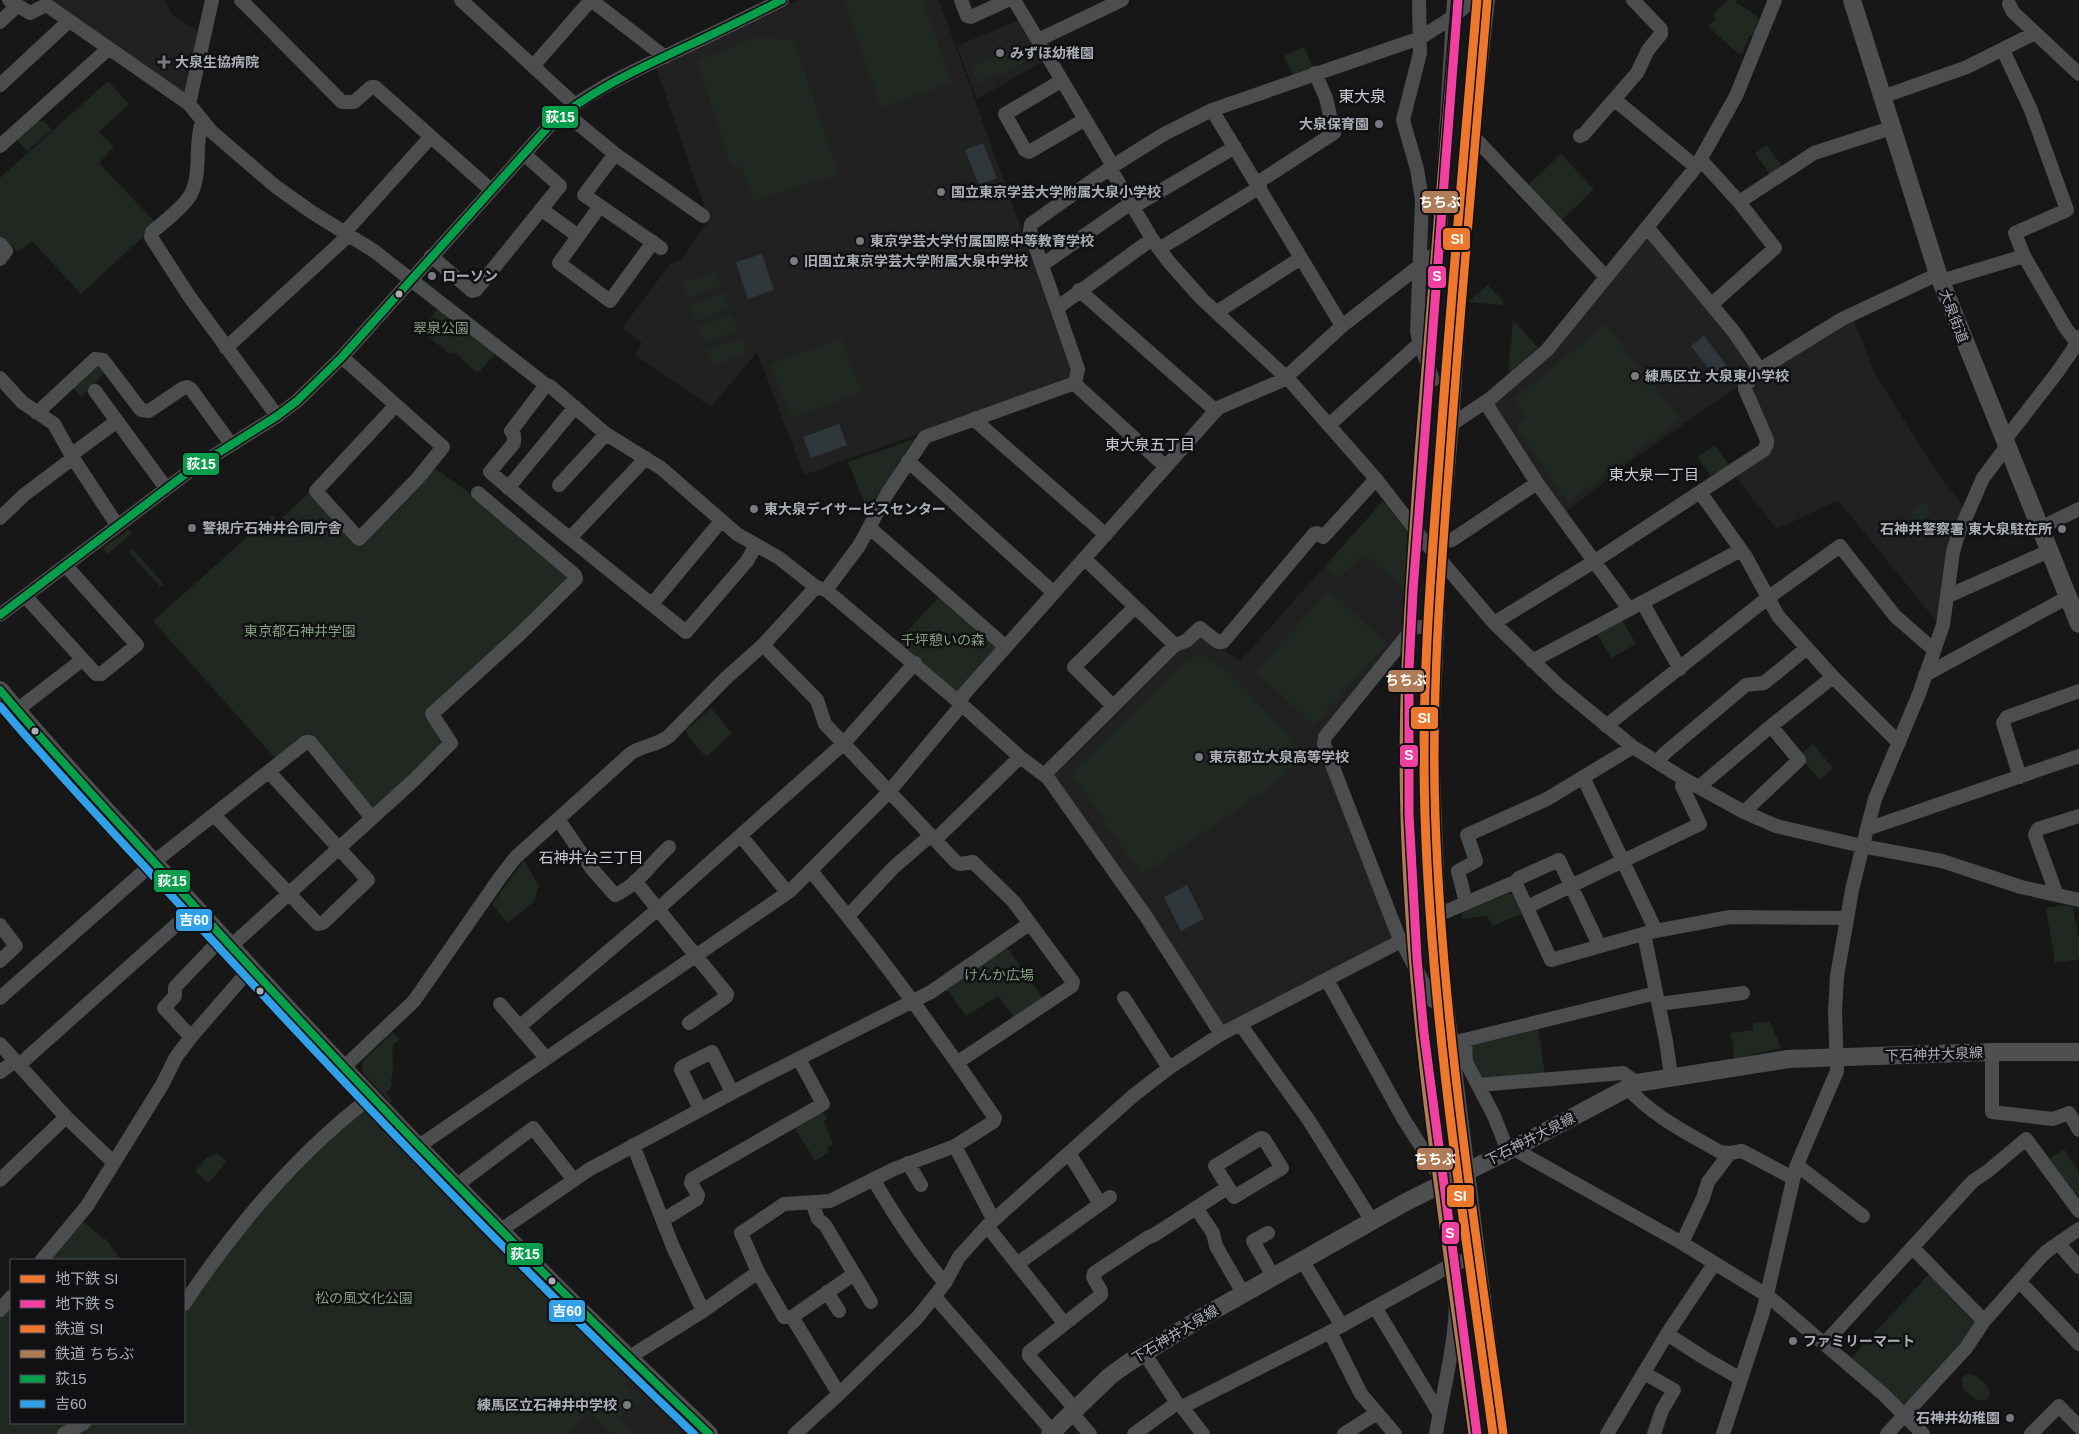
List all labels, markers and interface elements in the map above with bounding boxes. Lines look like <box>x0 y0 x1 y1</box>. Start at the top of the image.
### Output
place label: みずほ幼稚園 <box>1010 45 1094 61</box>
marker: みずほ幼稚園 <box>994 47 1006 59</box>
place label: 大泉生協病院 <box>175 54 259 70</box>
marker: 大泉生協病院 <box>157 55 171 69</box>
district label: 東大泉 <box>1338 88 1386 105</box>
line badge: 荻15 <box>541 105 579 129</box>
text: 荻15 <box>545 109 575 125</box>
place label: 大泉保育園 <box>1299 116 1369 132</box>
marker: 大泉保育園 <box>1373 118 1385 130</box>
place label: 国立東京学芸大学附属大泉小学校 <box>951 184 1161 200</box>
marker: 国立東京学芸大学附属大泉小学校 <box>935 186 947 198</box>
line badge: ちちぶ <box>1421 190 1459 214</box>
text: ちちぶ <box>1419 194 1461 210</box>
line badge: SI <box>1442 227 1471 251</box>
text: SI <box>1450 231 1464 247</box>
place label: 東京学芸大学付属国際中等教育学校 <box>870 233 1094 249</box>
marker: 東京学芸大学付属国際中等教育学校 <box>854 235 866 247</box>
place label: 旧国立東京学芸大学附属大泉中学校 <box>804 253 1028 269</box>
marker: 旧国立東京学芸大学附属大泉中学校 <box>788 255 800 267</box>
line badge: S <box>1427 265 1447 289</box>
place label: ローソン <box>442 268 498 284</box>
text: S <box>1432 268 1442 284</box>
marker: ローソン <box>426 270 438 282</box>
street label: 大泉街道 <box>1936 287 1972 345</box>
unlabelled marker <box>394 289 404 299</box>
park label: 翠泉公園 <box>413 320 469 336</box>
place label: 練馬区立 大泉東小学校 <box>1645 368 1789 384</box>
marker: 練馬区立 大泉東小学校 <box>1629 370 1641 382</box>
district label: 東大泉五丁目 <box>1105 436 1195 453</box>
line badge: 荻15 <box>182 452 220 476</box>
text: 荻15 <box>186 456 216 472</box>
district label: 東大泉一丁目 <box>1609 466 1699 483</box>
place label: 東大泉デイサービスセンター <box>764 501 946 517</box>
marker: 東大泉デイサービスセンター <box>748 503 760 515</box>
place label: 警視庁石神井合同庁舎 <box>202 520 342 536</box>
place label: 石神井警察署 東大泉駐在所 <box>1880 521 2052 537</box>
marker: 警視庁石神井合同庁舎 <box>186 522 198 534</box>
marker: 石神井警察署 東大泉駐在所 <box>2056 523 2068 535</box>
park label: 東京都石神井学園 <box>244 623 356 639</box>
park label: 千坪憩いの森 <box>901 632 985 648</box>
line badge: ちちぶ <box>1387 669 1425 693</box>
text: ちちぶ <box>1385 672 1427 688</box>
line badge: SI <box>1410 706 1439 730</box>
text: SI <box>1417 710 1431 726</box>
unlabelled marker <box>30 726 40 736</box>
line badge: S <box>1399 744 1419 768</box>
text: S <box>1404 747 1414 763</box>
place label: 東京都立大泉高等学校 <box>1209 749 1349 765</box>
marker: 東京都立大泉高等学校 <box>1193 751 1205 763</box>
district label: 石神井台三丁目 <box>538 849 644 866</box>
line badge: 荻15 <box>153 869 191 893</box>
text: 荻15 <box>157 873 187 889</box>
line badge: 吉60 <box>175 908 213 932</box>
text: 吉60 <box>179 912 209 928</box>
park label: けんか広場 <box>964 967 1034 983</box>
unlabelled marker <box>255 986 265 996</box>
street label: 下石神井大泉線 <box>1885 1044 1983 1064</box>
street label: 下石神井大泉線 <box>1483 1110 1577 1168</box>
line badge: ちちぶ <box>1416 1147 1454 1171</box>
text: ちちぶ <box>1414 1151 1456 1167</box>
line badge: SI <box>1446 1184 1475 1208</box>
text: SI <box>1453 1188 1467 1204</box>
line badge: S <box>1441 1221 1460 1245</box>
text: S <box>1445 1225 1455 1241</box>
line badge: 荻15 <box>506 1242 544 1266</box>
text: 荻15 <box>510 1246 540 1262</box>
legend <box>10 1259 185 1424</box>
text: 地下鉄 SI <box>55 1270 118 1287</box>
unlabelled marker <box>547 1276 557 1286</box>
park label: 松の風文化公園 <box>315 1290 413 1306</box>
text: 地下鉄 S <box>55 1295 114 1312</box>
line badge: 吉60 <box>548 1299 586 1323</box>
street label: 下石神井大泉線 <box>1129 1302 1221 1366</box>
text: 吉60 <box>552 1303 582 1319</box>
text: 鉄道 SI <box>55 1320 103 1337</box>
place label: ファミリーマート <box>1803 1333 1915 1349</box>
marker: ファミリーマート <box>1787 1335 1799 1347</box>
text: 鉄道 ちちぶ <box>55 1345 134 1362</box>
text: 荻15 <box>55 1370 87 1387</box>
text: 吉60 <box>55 1395 87 1412</box>
place label: 練馬区立石神井中学校 <box>477 1397 617 1413</box>
marker: 練馬区立石神井中学校 <box>621 1399 633 1411</box>
place label: 石神井幼稚園 <box>1916 1410 2000 1426</box>
marker: 石神井幼稚園 <box>2004 1412 2016 1424</box>

